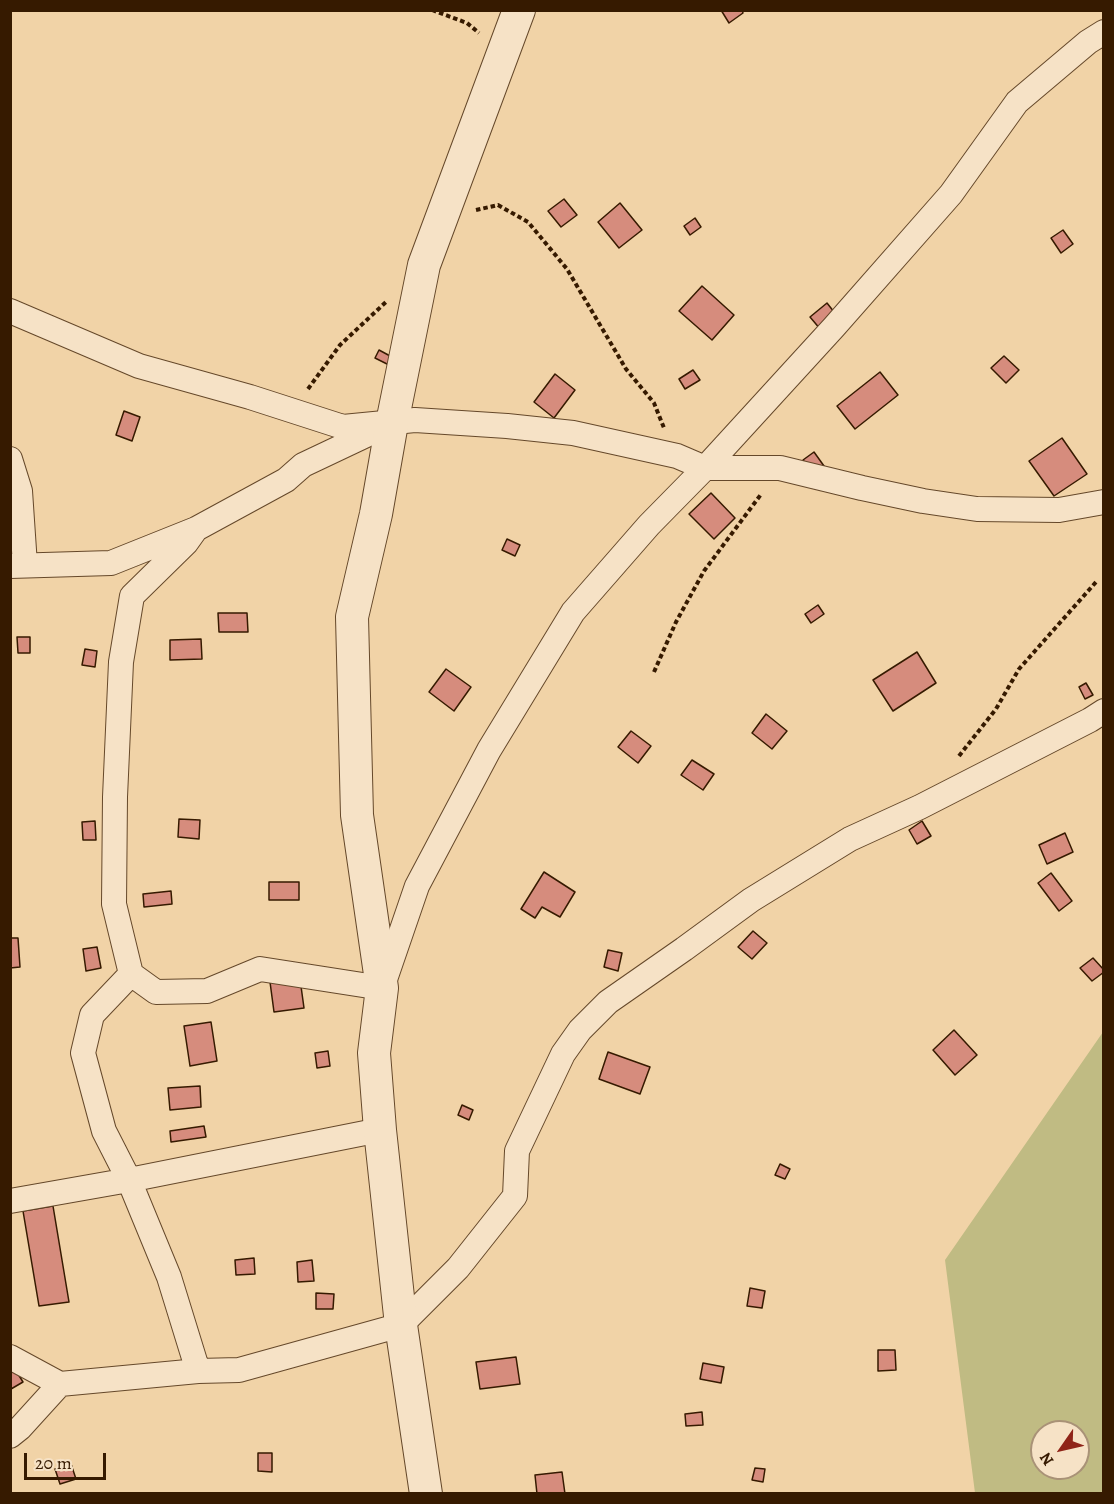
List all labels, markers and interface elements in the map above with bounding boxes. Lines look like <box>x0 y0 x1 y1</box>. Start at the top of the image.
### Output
north arrow <box>1030 1420 1090 1480</box>
scale bar <box>27 1441 110 1479</box>
text: N <box>1034 1448 1059 1470</box>
text: 20 m <box>35 1451 72 1475</box>

